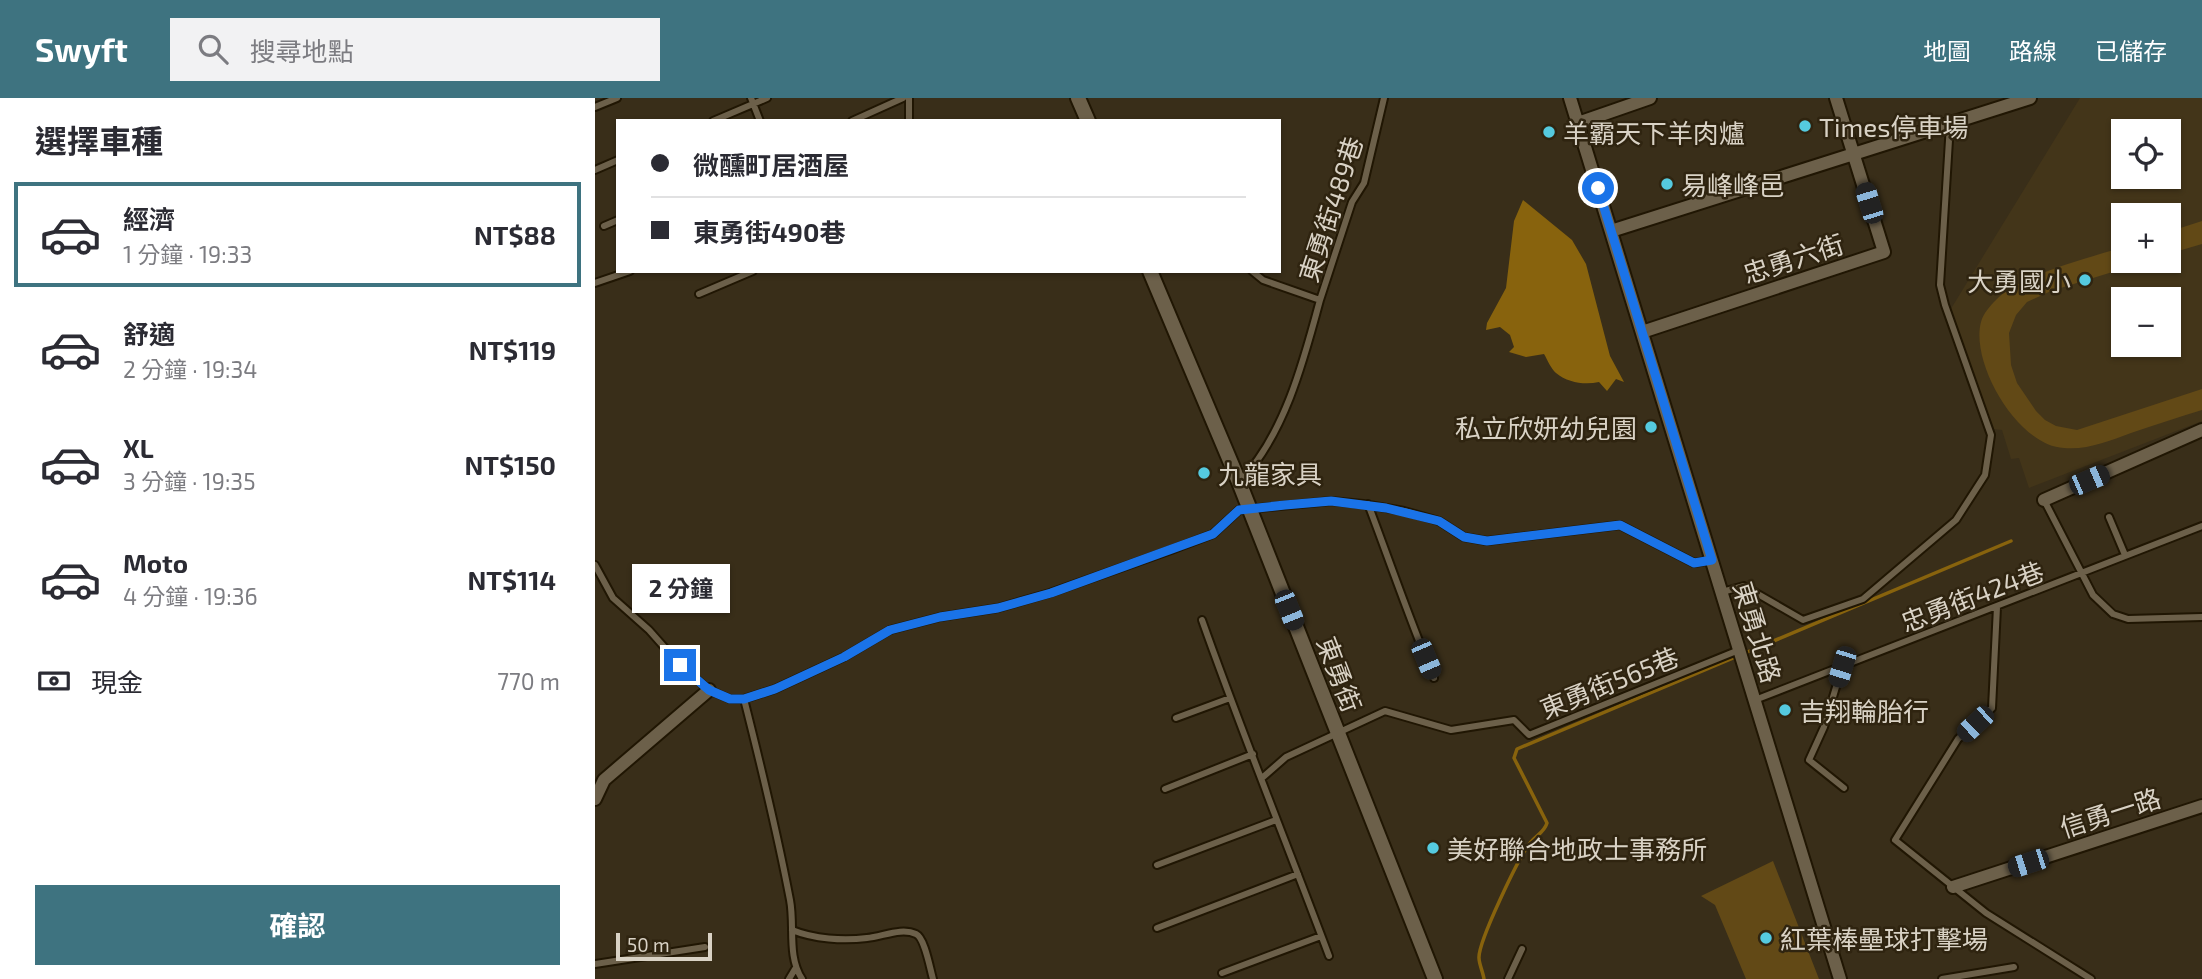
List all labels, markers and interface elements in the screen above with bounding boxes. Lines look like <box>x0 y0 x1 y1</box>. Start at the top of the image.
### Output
search box <box>170 18 660 81</box>
text: Swyft <box>35 29 128 69</box>
icon: search <box>194 30 232 68</box>
text: 搜尋地點 <box>250 35 354 66</box>
text: 地圖 <box>1923 36 1971 65</box>
text: 路線 <box>2009 36 2057 65</box>
text: 已儲存 <box>2095 36 2167 65</box>
place label: Times停車場 <box>1819 111 1969 142</box>
place label: 羊霸天下羊肉爐 <box>1563 117 1745 148</box>
marker: Times停車場 <box>1797 118 1813 134</box>
map controls <box>2111 119 2181 357</box>
button: locate <box>2111 119 2181 189</box>
text: 選擇車種 <box>35 121 163 159</box>
marker: 羊霸天下羊肉爐 <box>1541 124 1557 140</box>
street label: 東勇街489巷 <box>1292 133 1368 285</box>
text: 微醺町居酒屋 <box>693 149 849 180</box>
place label: 易峰峰邑 <box>1681 169 1785 200</box>
route start <box>1582 172 1614 204</box>
marker: 易峰峰邑 <box>1659 176 1675 192</box>
car <box>1853 180 1886 226</box>
icon: car <box>39 203 102 266</box>
text: 經濟 <box>123 203 175 234</box>
button: + <box>2111 203 2181 273</box>
text: 東勇街490巷 <box>693 216 845 247</box>
text: NT$88 <box>474 219 556 250</box>
street label: 忠勇六街 <box>1739 227 1847 289</box>
text: 1 分鐘 · 19:33 <box>123 240 252 268</box>
place label: 大勇國小 <box>1967 265 2071 296</box>
marker: 大勇國小 <box>2077 272 2093 288</box>
button: − <box>2111 287 2181 357</box>
icon: car <box>39 318 102 381</box>
text: 舒適 <box>123 318 175 349</box>
text: NT$119 <box>469 334 556 365</box>
text: 2 分鐘 · 19:34 <box>123 355 257 383</box>
place label: 私立欣妍幼兒園 <box>1455 412 1637 443</box>
marker: 私立欣妍幼兒園 <box>1643 419 1659 435</box>
text: XL <box>123 432 154 463</box>
icon: car <box>39 433 102 496</box>
text: NT$150 <box>465 449 556 480</box>
place label: 九龍家具 <box>1218 458 1322 489</box>
car <box>2066 462 2113 498</box>
marker: 九龍家具 <box>1196 465 1212 481</box>
text: 3 分鐘 · 19:35 <box>123 467 255 495</box>
text: Moto <box>123 547 188 578</box>
icon: car <box>39 548 102 611</box>
street label: 忠勇街424巷 <box>1896 555 2048 637</box>
text: NT$114 <box>467 564 556 595</box>
callout: 2 分鐘 <box>631 564 729 612</box>
text: 2 分鐘 <box>649 574 713 602</box>
street label: 東勇北路 <box>1728 578 1788 686</box>
text: 4 分鐘 · 19:36 <box>123 582 258 610</box>
car <box>1272 587 1307 633</box>
street label: 東勇街 <box>1312 632 1368 716</box>
car <box>1409 636 1444 682</box>
street label: 東勇街565巷 <box>1535 640 1683 724</box>
car <box>1826 644 1859 690</box>
route end <box>664 649 696 681</box>
icon: cash <box>35 662 73 700</box>
text: 現金 <box>91 666 143 697</box>
text: 770 m <box>497 667 560 695</box>
place label: 吉翔輪胎行 <box>1799 695 1929 726</box>
marker: 吉翔輪胎行 <box>1777 702 1793 718</box>
car <box>1953 702 1998 746</box>
street label: 信勇一路 <box>2056 781 2164 843</box>
place label: 美好聯合地政士事務所 <box>1447 833 1707 864</box>
marker: 美好聯合地政士事務所 <box>1425 840 1441 856</box>
car <box>2005 847 2052 879</box>
button: 確認 <box>35 885 560 965</box>
place label: 紅葉棒壘球打擊場 <box>1780 923 1988 954</box>
scale bar <box>616 930 712 962</box>
marker: 紅葉棒壘球打擊場 <box>1758 930 1774 946</box>
text: 50 m <box>627 933 670 956</box>

